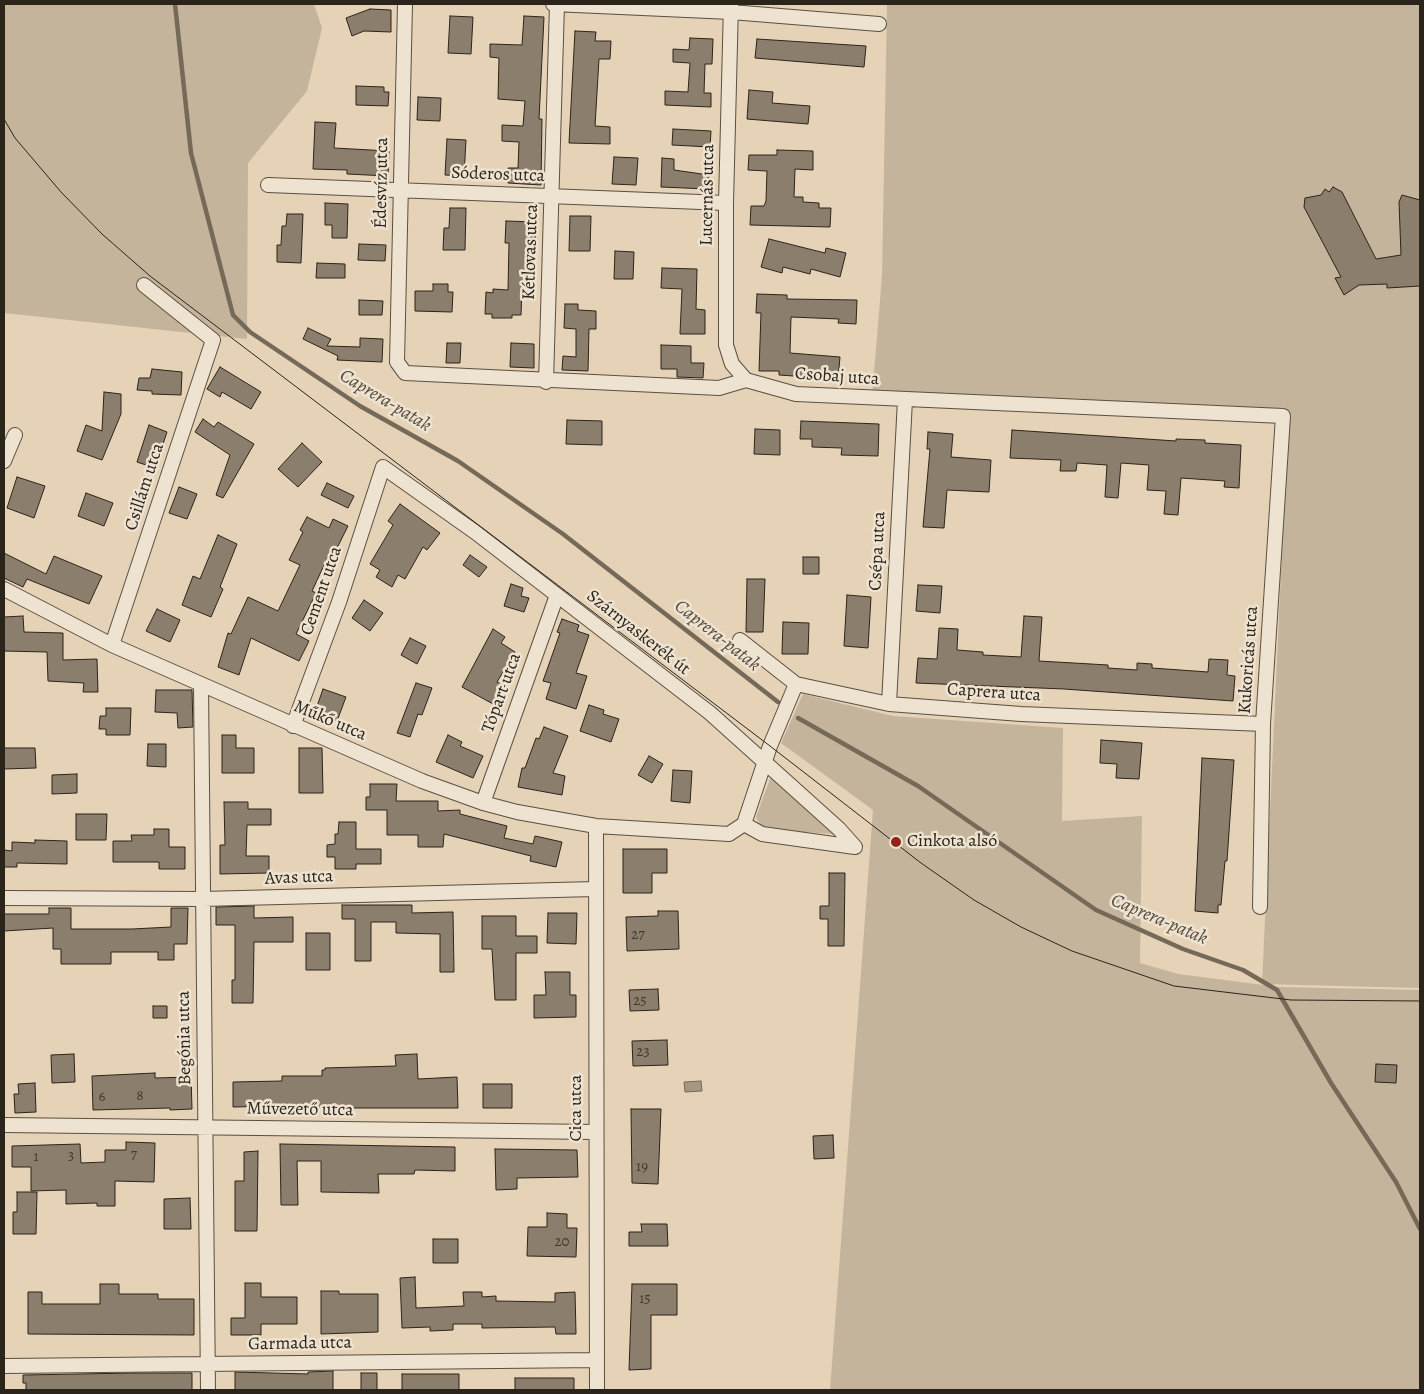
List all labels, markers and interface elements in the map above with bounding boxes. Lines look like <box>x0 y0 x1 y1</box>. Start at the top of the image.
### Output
street label: Édesvíz utca <box>370 137 394 229</box>
street label: Lucernás utca <box>696 144 720 246</box>
street label: Sóderos utca <box>451 163 545 187</box>
street label: Kétlovas utca <box>519 204 543 300</box>
street label: Csobaj utca <box>794 363 880 391</box>
water label: Caprera-patak <box>335 365 435 437</box>
street label: Csillám utca <box>121 440 169 534</box>
street label: Csépa utca <box>865 511 891 591</box>
street label: Cement utca <box>297 544 347 638</box>
street label: Szárnyaskerék út <box>582 586 694 680</box>
water label: Caprera-patak <box>669 595 765 677</box>
street label: Kukoricás utca <box>1234 605 1264 715</box>
street label: Tópart utca <box>478 650 526 736</box>
street label: Caprera utca <box>946 679 1042 707</box>
street label: Műkő utca <box>290 696 370 746</box>
place label: Cinkota alsó <box>907 831 997 853</box>
marker: Cinkota alsó <box>889 835 903 849</box>
street label: Avas utca <box>264 866 334 890</box>
water label: Caprera-patak <box>1107 889 1211 951</box>
house number: 27 <box>631 926 645 944</box>
street label: Begónia utca <box>173 990 197 1086</box>
house number: 25 <box>633 992 647 1010</box>
house number: 23 <box>636 1043 650 1061</box>
street label: Cica utca <box>566 1075 588 1141</box>
house number: 8 <box>136 1087 144 1105</box>
house number: 6 <box>99 1088 105 1106</box>
street label: Művezető utca <box>246 1098 354 1122</box>
house number: 7 <box>131 1146 137 1164</box>
house number: 3 <box>68 1147 74 1165</box>
house number: 1 <box>33 1148 39 1166</box>
house number: 19 <box>636 1158 648 1176</box>
house number: 20 <box>554 1233 570 1251</box>
house number: 15 <box>639 1290 651 1308</box>
street label: Garmada utca <box>248 1332 352 1356</box>

